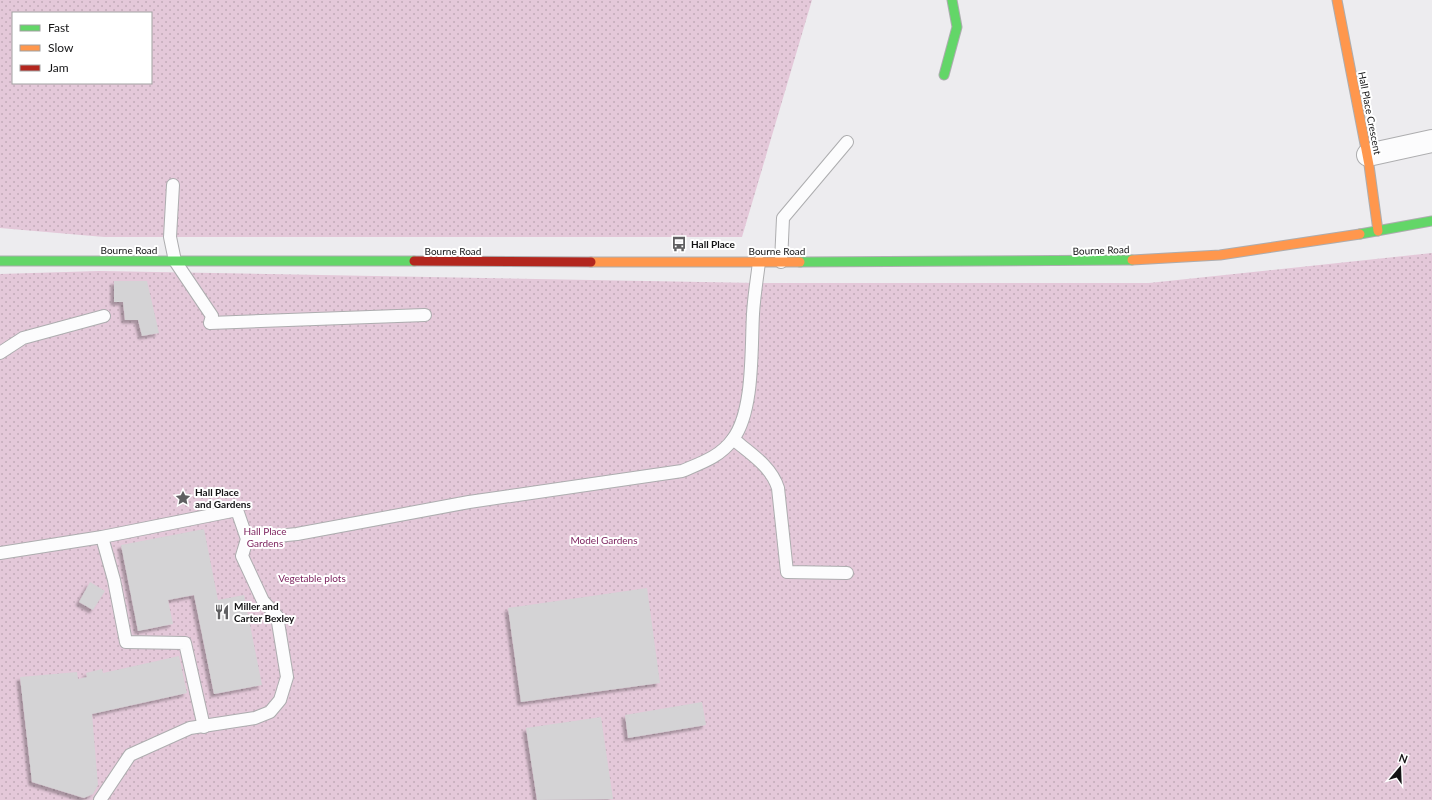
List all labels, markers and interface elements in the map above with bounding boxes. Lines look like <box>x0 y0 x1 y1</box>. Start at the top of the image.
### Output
legend <box>12 12 152 84</box>
text: Fast <box>48 20 70 35</box>
text: Slow <box>48 40 74 55</box>
text: Jam <box>48 60 69 75</box>
street label: Hall Place Crescent <box>1356 70 1384 156</box>
bus stop icon: Hall Place <box>670 235 688 253</box>
place label: Hall Place <box>691 238 736 250</box>
street label: Bourne Road <box>1072 243 1130 257</box>
street label: Bourne Road <box>101 244 157 256</box>
street label: Bourne Road <box>425 245 481 257</box>
street label: Bourne Road <box>749 245 805 257</box>
place label: Hall Place and Gardens <box>195 486 251 510</box>
place icon: Hall Place and Gardens <box>174 489 192 507</box>
park label: Hall Place Gardens <box>243 525 287 549</box>
park label: Model Gardens <box>570 534 638 546</box>
park label: Vegetable plots <box>278 572 346 584</box>
place label: Miller and Carter Bexley <box>234 600 295 624</box>
restaurant icon: Miller and Carter Bexley <box>213 603 231 621</box>
north arrow <box>1380 748 1420 788</box>
text: N <box>1397 751 1410 766</box>

